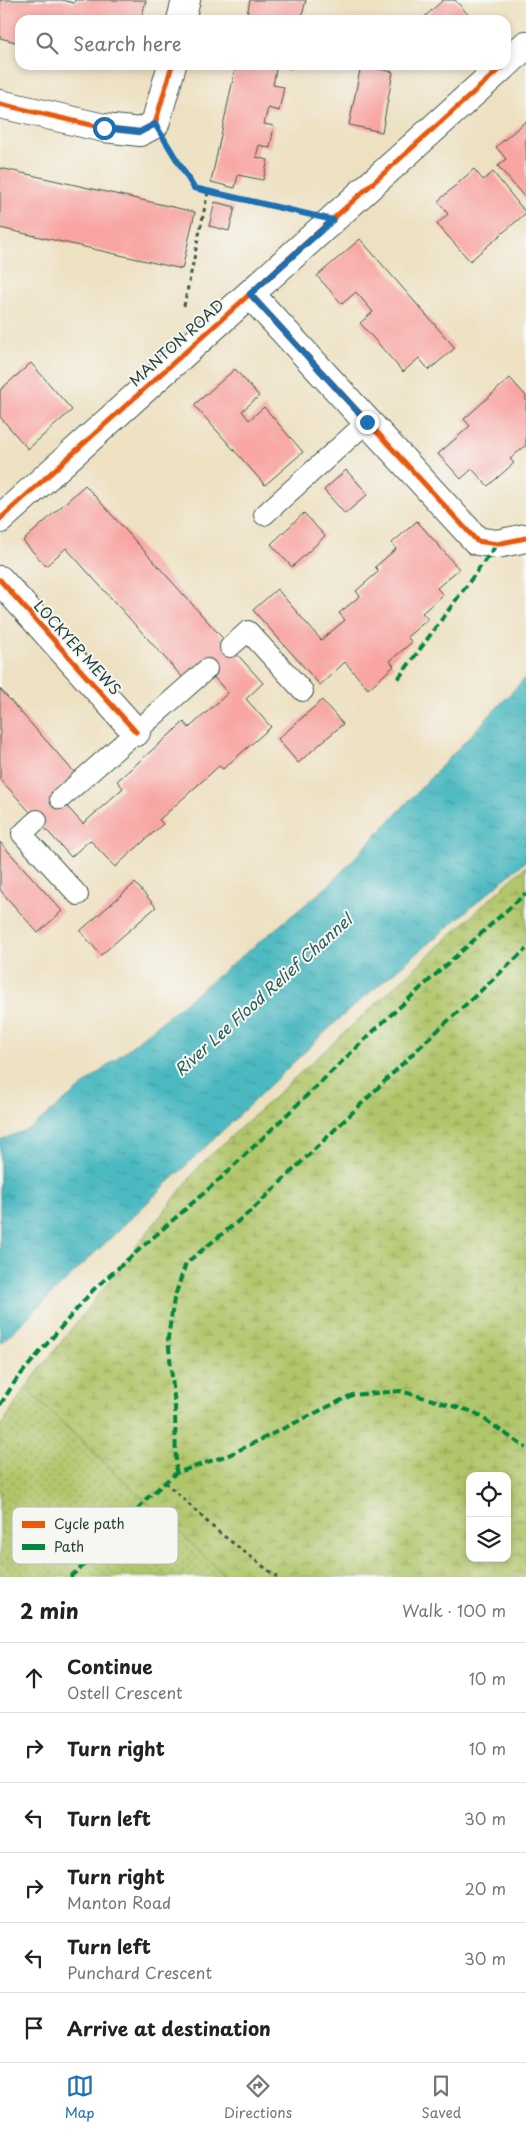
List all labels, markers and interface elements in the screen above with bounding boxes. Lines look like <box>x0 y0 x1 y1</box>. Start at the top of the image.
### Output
search box <box>15 15 511 70</box>
icon: search <box>33 29 61 57</box>
text: Search here <box>73 29 182 57</box>
route start <box>93 117 116 140</box>
street label: MANTON ROAD <box>123 293 229 391</box>
route end <box>356 411 379 434</box>
street label: LOCKYER MEWS <box>29 594 127 700</box>
water label: River Lee Flood Relief Channel <box>168 906 358 1081</box>
map controls <box>466 1472 511 1562</box>
button: locate <box>466 1472 511 1517</box>
legend <box>12 1507 178 1564</box>
text: Cycle path <box>54 1513 125 1534</box>
button: layers <box>466 1517 511 1562</box>
text: Path <box>54 1536 84 1557</box>
text: 2 min <box>20 1594 79 1626</box>
text: Walk · 100 m <box>402 1598 506 1622</box>
text: Continue <box>67 1652 153 1680</box>
icon: ahead <box>20 1664 48 1692</box>
text: 10 m <box>469 1666 506 1690</box>
text: Ostell Crescent <box>67 1680 183 1704</box>
icon: right <box>20 1734 48 1762</box>
text: Turn right <box>67 1734 165 1762</box>
text: 10 m <box>469 1736 506 1760</box>
icon: left <box>20 1804 48 1832</box>
text: Turn left <box>67 1804 151 1832</box>
text: 30 m <box>464 1806 506 1830</box>
text: Turn right <box>67 1862 165 1890</box>
icon: right <box>20 1874 48 1902</box>
text: 20 m <box>465 1876 506 1900</box>
text: Manton Road <box>67 1890 171 1914</box>
text: Turn left <box>67 1932 151 1960</box>
icon: left <box>20 1944 48 1972</box>
text: 30 m <box>464 1946 506 1970</box>
text: Punchard Crescent <box>67 1960 212 1984</box>
icon: arrive <box>20 2014 48 2042</box>
text: Arrive at destination <box>67 2014 271 2042</box>
tab: Map <box>65 2072 95 2123</box>
tab: Directions <box>224 2072 292 2123</box>
tab: Saved <box>422 2072 461 2123</box>

